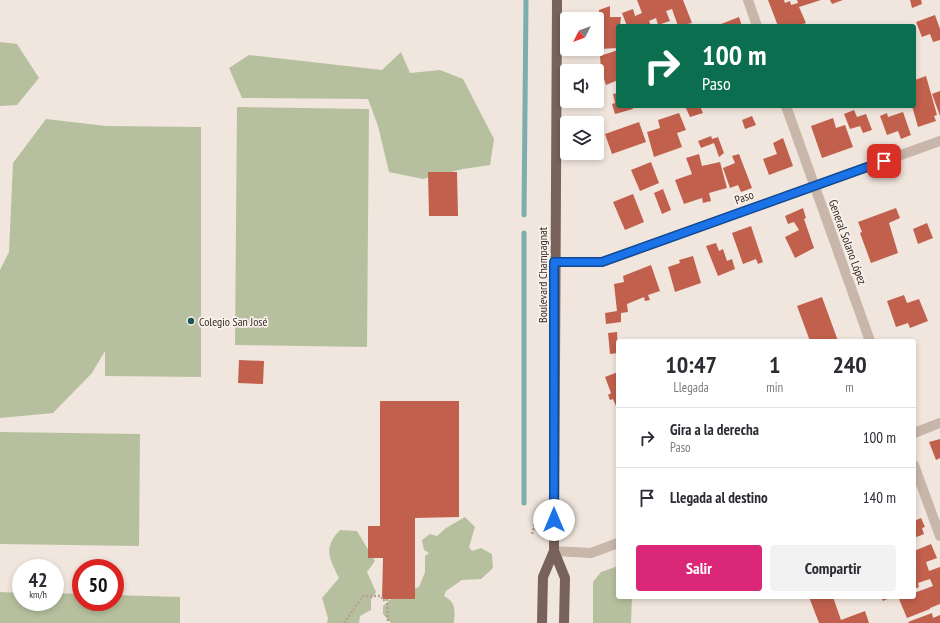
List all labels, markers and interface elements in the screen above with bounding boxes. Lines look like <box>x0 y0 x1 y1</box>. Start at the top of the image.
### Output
north arrow <box>560 12 604 56</box>
map controls <box>560 12 604 160</box>
text: 100 m <box>702 36 766 73</box>
icon: right <box>636 40 688 92</box>
button: sound <box>560 64 604 108</box>
text: Paso <box>702 72 731 95</box>
button: layers <box>560 116 604 160</box>
pin <box>867 144 901 178</box>
icon: arrive <box>873 150 895 172</box>
street label: Paso <box>732 187 756 207</box>
street label: General Solano López <box>826 197 870 287</box>
street label: Boulevard Champagnat <box>535 226 550 323</box>
place label: Colegio San José <box>199 314 267 329</box>
marker: Colegio San José <box>186 316 196 326</box>
text: 10:47 <box>665 349 717 380</box>
text: 1 <box>769 349 780 380</box>
text: 240 <box>832 349 867 380</box>
text: Llegada <box>673 379 709 396</box>
text: min <box>766 379 783 396</box>
text: m <box>845 379 854 396</box>
text: Gira a la derecha <box>670 420 759 439</box>
icon: right <box>636 427 658 449</box>
text: 100 m <box>863 428 896 447</box>
text: Paso <box>670 439 691 456</box>
icon: arrive <box>636 487 658 509</box>
text: Llegada al destino <box>670 488 768 507</box>
text: 140 m <box>863 488 896 507</box>
position arrow <box>533 499 575 541</box>
button: Salir <box>636 545 762 591</box>
button: Compartir <box>770 545 896 591</box>
speed limit sign: 50 <box>72 559 124 611</box>
text: 42 <box>28 567 48 593</box>
text: km/h <box>29 588 47 601</box>

